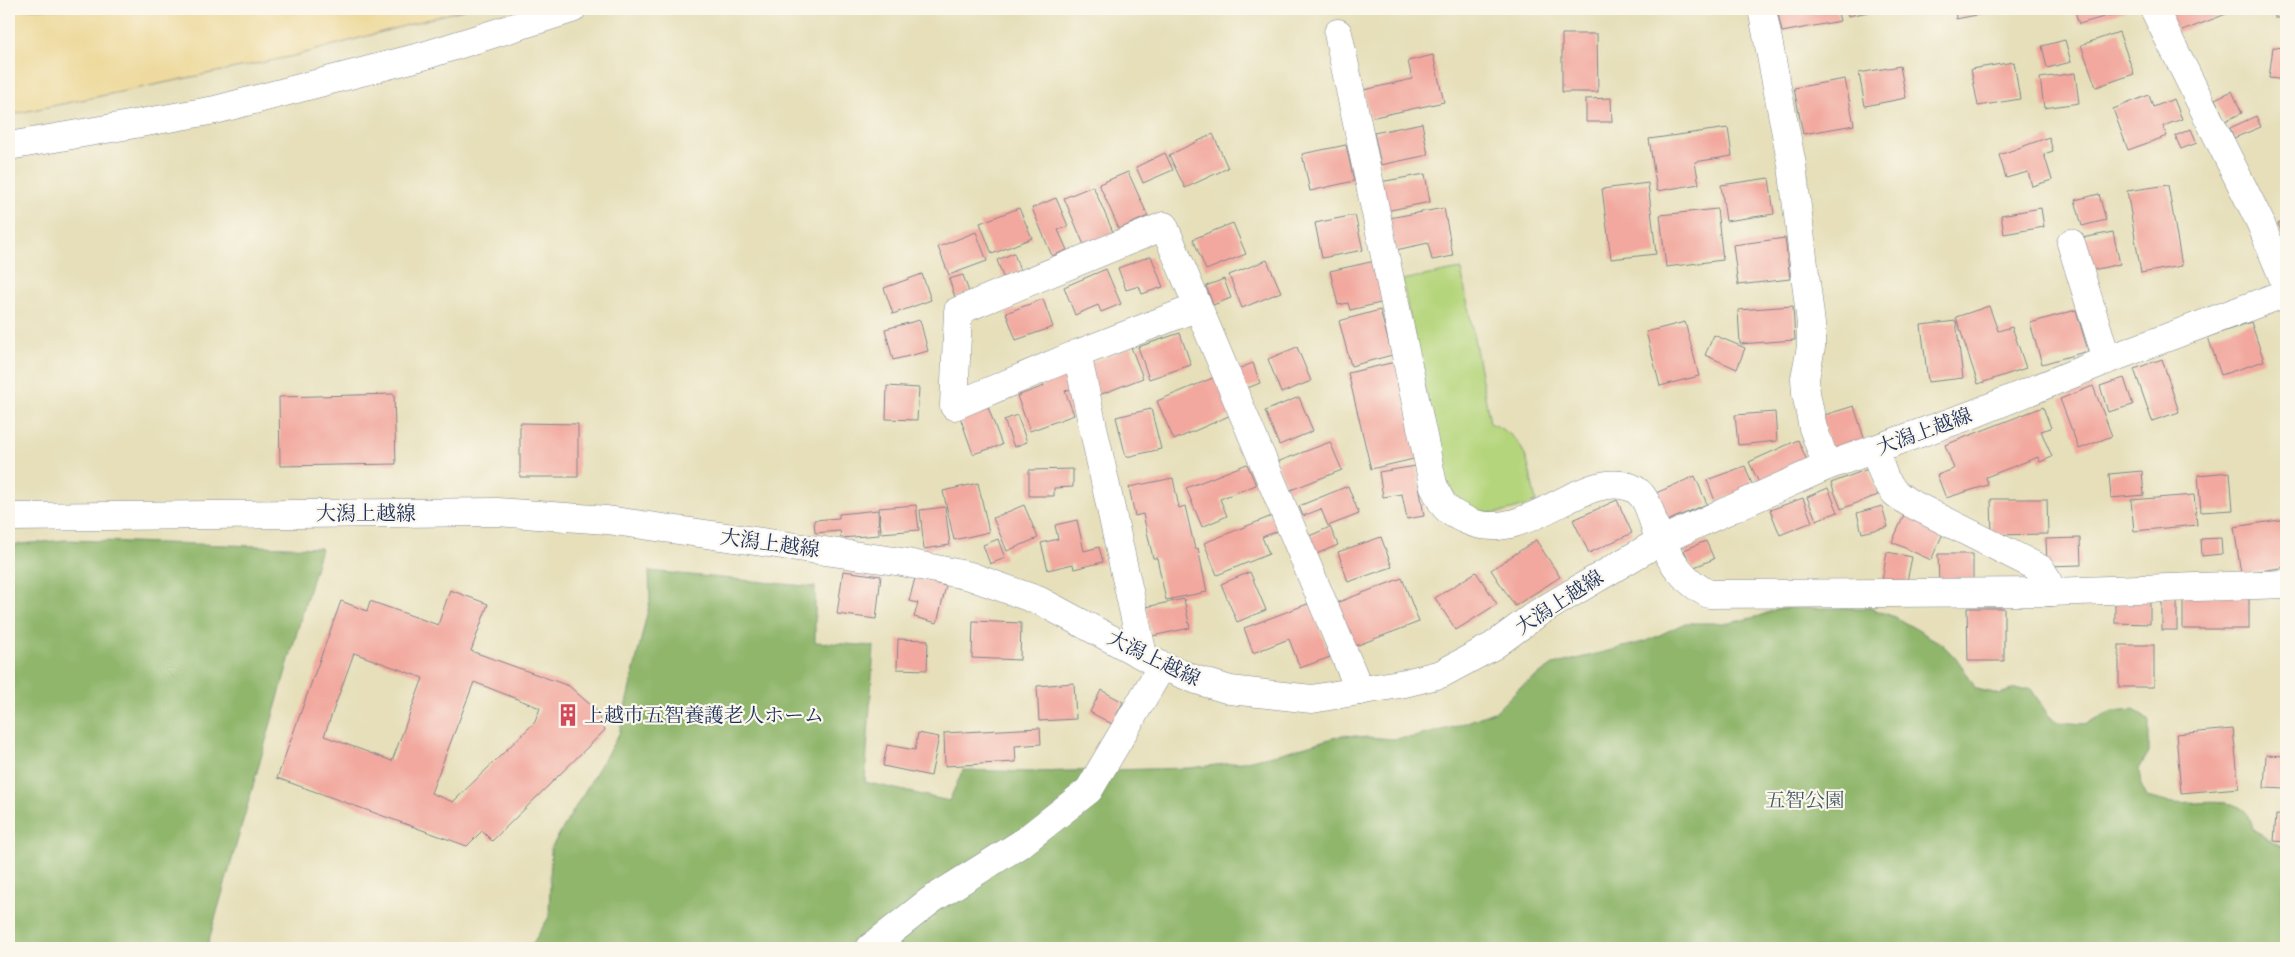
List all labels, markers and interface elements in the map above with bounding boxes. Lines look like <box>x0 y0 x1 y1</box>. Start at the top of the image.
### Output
street label: 大潟上越線 <box>1873 403 1977 464</box>
street label: 大潟上越線 <box>316 501 416 530</box>
street label: 大潟上越線 <box>718 524 821 567</box>
street label: 大潟上越線 <box>1511 565 1610 643</box>
street label: 大潟上越線 <box>1102 625 1204 695</box>
building icon: 上越市五智養護老人ホーム <box>555 702 581 728</box>
place label: 上越市五智養護老人ホーム <box>584 703 824 732</box>
park label: 五智公園 <box>1765 788 1845 817</box>

